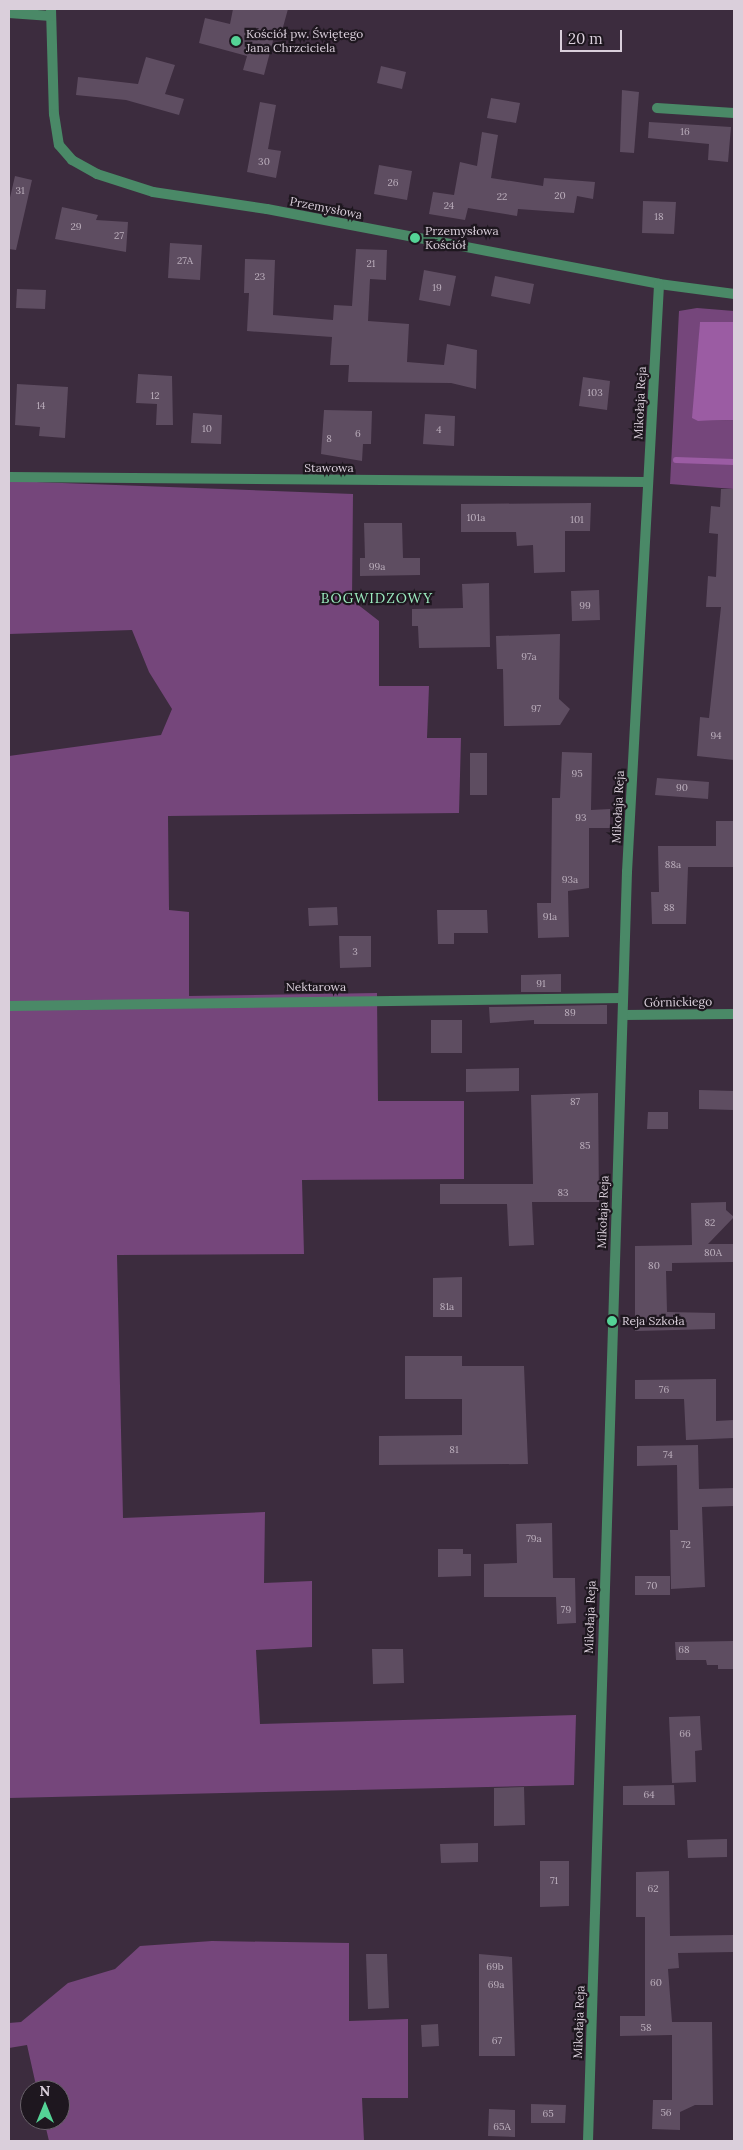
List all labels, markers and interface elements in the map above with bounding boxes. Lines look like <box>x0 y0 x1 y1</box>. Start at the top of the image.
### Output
scale bar <box>563 20 626 52</box>
place label: Kościół pw. Świętego Jana Chrzciciela <box>246 27 363 55</box>
text: 20 m <box>568 29 603 48</box>
marker: Kościół pw. Świętego Jana Chrzciciela <box>230 35 242 47</box>
house number: 16 <box>680 126 690 138</box>
house number: 30 <box>258 156 270 168</box>
house number: 26 <box>387 177 399 189</box>
house number: 31 <box>15 185 25 197</box>
house number: 20 <box>554 190 566 202</box>
house number: 22 <box>497 191 507 203</box>
street label: Przemysłowa <box>288 194 364 222</box>
house number: 24 <box>444 200 454 212</box>
house number: 18 <box>654 211 664 223</box>
house number: 29 <box>70 221 82 233</box>
place label: Przemysłowa Kościół <box>425 224 499 252</box>
house number: 27 <box>114 230 124 242</box>
marker: Przemysłowa Kościół <box>409 232 421 244</box>
house number: 27A <box>177 255 193 267</box>
house number: 21 <box>366 258 376 270</box>
house number: 23 <box>255 271 265 283</box>
house number: 19 <box>432 282 442 294</box>
street label: Mikołaja Reja <box>631 366 649 440</box>
house number: 103 <box>587 387 603 399</box>
house number: 12 <box>150 390 160 402</box>
house number: 14 <box>36 400 46 412</box>
house number: 10 <box>202 423 212 435</box>
house number: 4 <box>436 424 442 436</box>
house number: 6 <box>355 428 361 440</box>
house number: 8 <box>326 433 332 445</box>
street label: Stawowa <box>304 461 354 475</box>
house number: 101a <box>467 512 485 524</box>
house number: 101 <box>570 514 584 526</box>
house number: 99a <box>369 561 385 573</box>
district label: BOGWIDZOWY <box>320 590 434 606</box>
house number: 99 <box>579 600 591 612</box>
house number: 97a <box>521 651 537 663</box>
house number: 97 <box>531 703 541 715</box>
house number: 94 <box>710 730 722 742</box>
house number: 95 <box>571 768 583 780</box>
street label: Mikołaja Reja <box>609 770 627 844</box>
house number: 90 <box>676 782 688 794</box>
house number: 93 <box>575 812 587 824</box>
house number: 88a <box>665 859 681 871</box>
house number: 93a <box>562 874 578 886</box>
house number: 88 <box>663 902 675 914</box>
house number: 91a <box>543 911 557 923</box>
house number: 3 <box>352 946 358 958</box>
house number: 91 <box>536 978 546 990</box>
street label: Nektarowa <box>286 980 346 994</box>
street label: Górnickiego <box>644 994 712 1010</box>
house number: 89 <box>564 1007 576 1019</box>
house number: 87 <box>570 1096 580 1108</box>
house number: 85 <box>579 1140 591 1152</box>
street label: Mikołaja Reja <box>595 1175 611 1249</box>
house number: 83 <box>557 1187 569 1199</box>
house number: 82 <box>705 1217 715 1229</box>
house number: 80A <box>704 1247 722 1259</box>
house number: 80 <box>648 1260 660 1272</box>
house number: 81a <box>440 1301 454 1313</box>
place label: Reja Szkoła <box>622 1314 685 1328</box>
marker: Reja Szkoła <box>606 1315 618 1327</box>
house number: 76 <box>659 1384 669 1396</box>
house number: 81 <box>449 1444 459 1456</box>
house number: 74 <box>663 1449 673 1461</box>
house number: 79a <box>526 1533 542 1545</box>
house number: 72 <box>681 1539 691 1551</box>
street label: Mikołaja Reja <box>582 1580 598 1654</box>
house number: 70 <box>647 1580 657 1592</box>
house number: 79 <box>561 1604 571 1616</box>
house number: 68 <box>678 1644 690 1656</box>
house number: 66 <box>679 1728 691 1740</box>
house number: 64 <box>643 1789 655 1801</box>
house number: 71 <box>550 1875 558 1887</box>
house number: 62 <box>647 1883 659 1895</box>
house number: 69b <box>486 1961 504 1973</box>
house number: 60 <box>650 1977 662 1989</box>
house number: 69a <box>488 1979 504 1991</box>
street label: Mikołaja Reja <box>571 1985 587 2059</box>
house number: 58 <box>640 2022 652 2034</box>
house number: 67 <box>492 2035 502 2047</box>
north arrow <box>20 2080 70 2130</box>
text: N <box>40 2082 50 2100</box>
house number: 56 <box>660 2107 672 2119</box>
house number: 65 <box>542 2108 554 2120</box>
house number: 65A <box>493 2121 511 2133</box>

